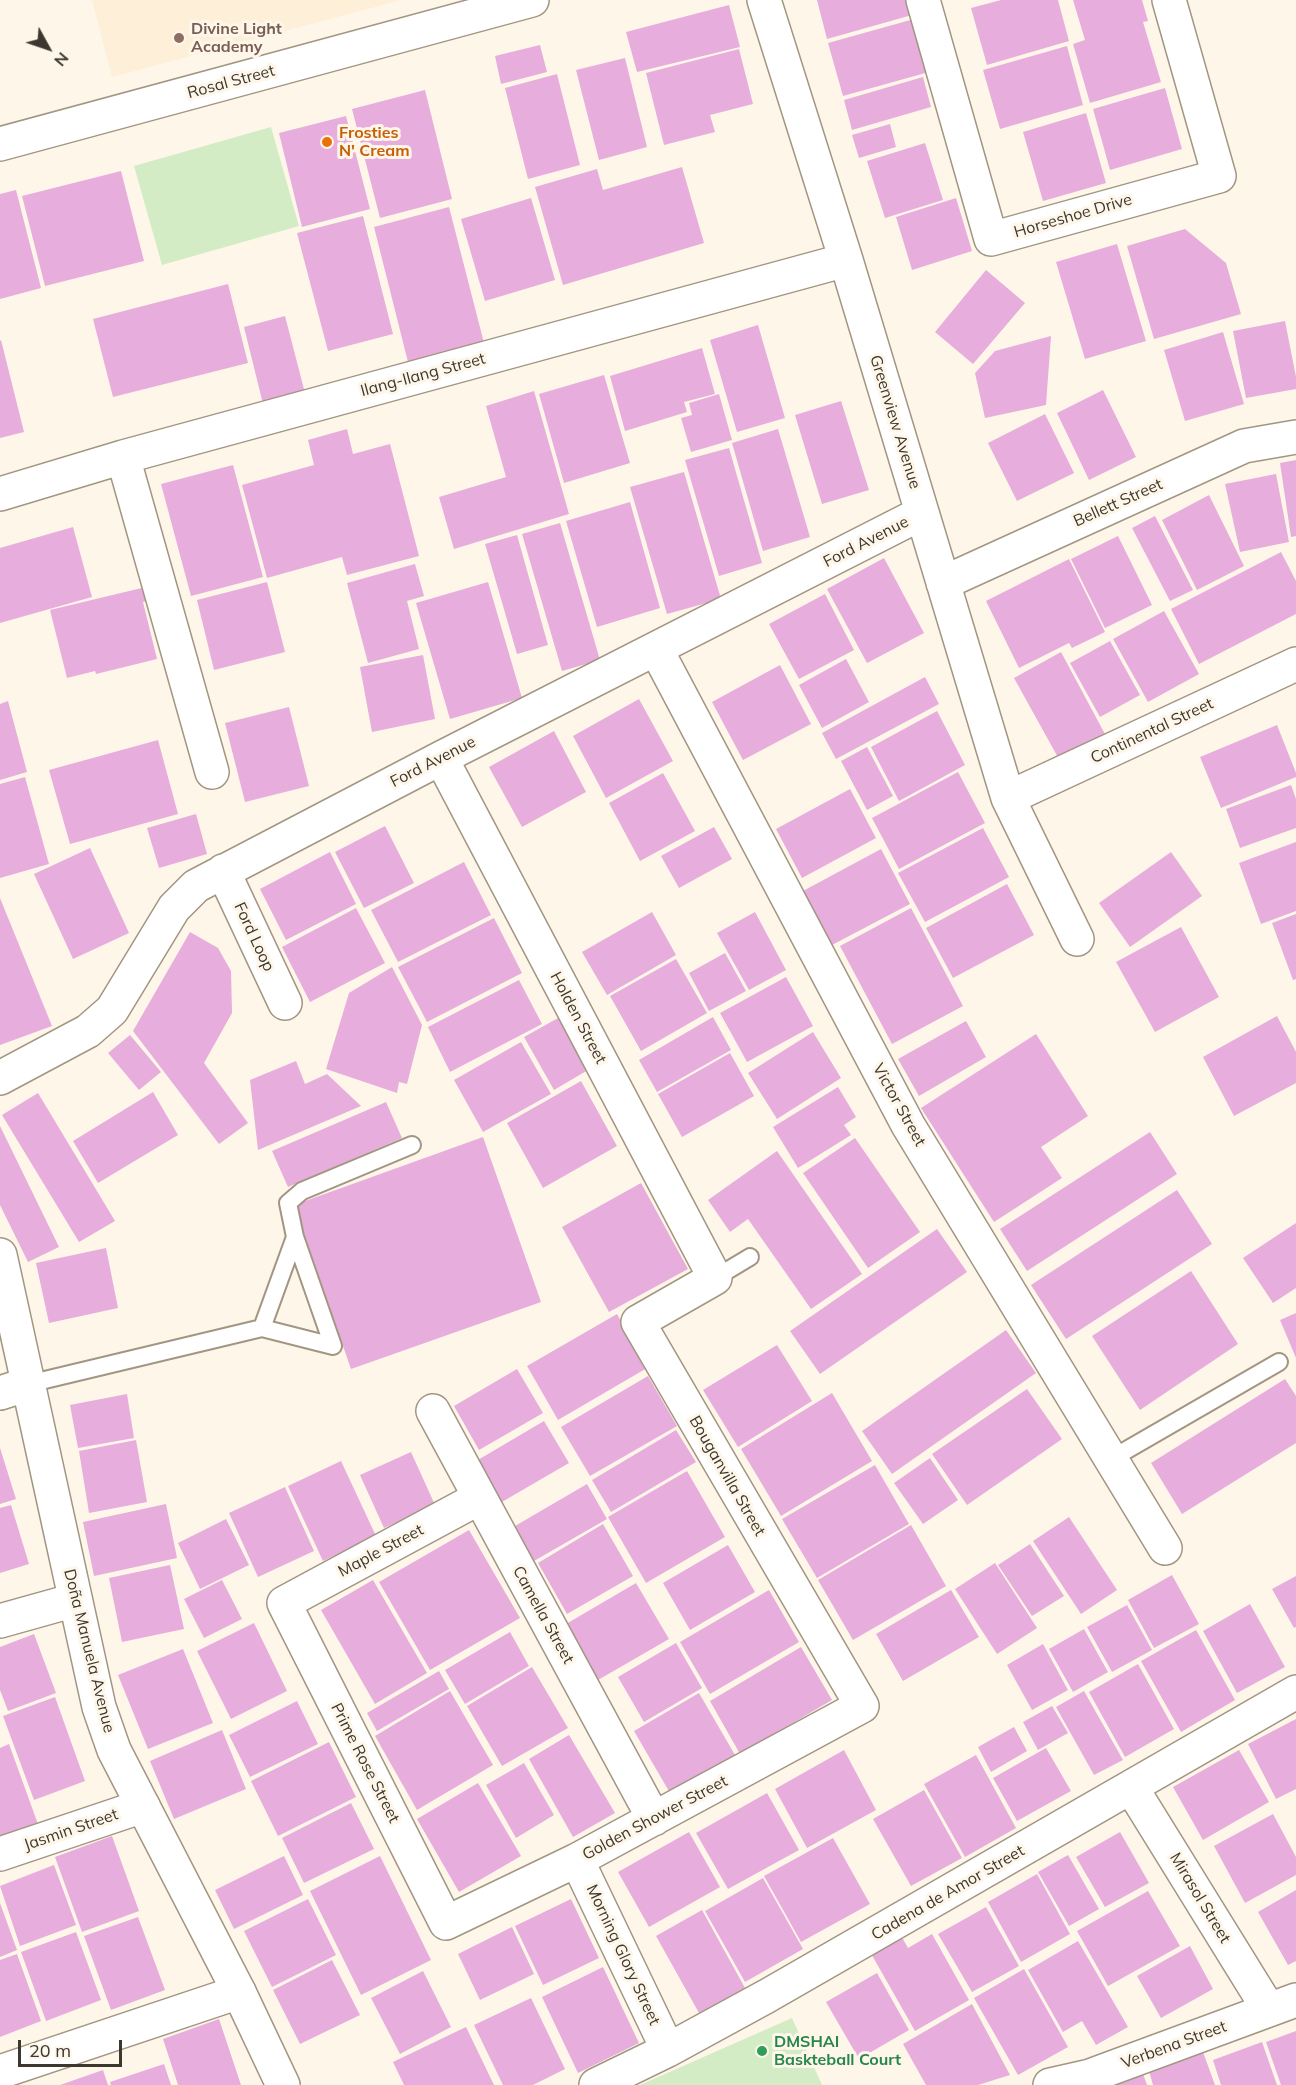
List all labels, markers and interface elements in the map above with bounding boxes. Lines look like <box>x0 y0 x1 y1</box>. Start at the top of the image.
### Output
north arrow <box>18 18 78 78</box>
place label: Divine Light Academy <box>191 19 282 57</box>
marker: Divine Light Academy <box>172 31 186 45</box>
text: N <box>50 49 73 71</box>
street label: Rosal Street <box>185 61 277 103</box>
place label: Frosties N' Cream <box>339 123 410 161</box>
marker: Frosties N' Cream <box>320 135 334 149</box>
street label: Horseshoe Drive <box>1012 190 1134 242</box>
street label: Ilang-Ilang Street <box>358 349 488 401</box>
street label: Greenview Avenue <box>866 353 924 491</box>
street label: Bellett Street <box>1071 475 1165 531</box>
street label: Ford Avenue <box>820 512 912 572</box>
street label: Continental Street <box>1088 694 1216 768</box>
street label: Ford Avenue <box>387 732 479 792</box>
street label: Ford Loop <box>230 899 278 975</box>
street label: Holden Street <box>546 969 610 1067</box>
street label: Victor Street <box>868 1060 930 1150</box>
street label: Bouganvilla Street <box>685 1412 769 1540</box>
street label: Maple Street <box>335 1520 427 1582</box>
street label: Camella Street <box>508 1563 578 1667</box>
street label: Doña Manuela Avenue <box>59 1567 119 1735</box>
street label: Prime Rose Street <box>327 1700 403 1826</box>
street label: Golden Shower Street <box>579 1772 731 1864</box>
street label: Jasmin Street <box>21 1805 121 1855</box>
street label: Cadena de Amor Street <box>868 1841 1028 1945</box>
street label: Mirasol Street <box>1165 1849 1235 1947</box>
street label: Morning Glory Street <box>582 1882 664 2028</box>
street label: Verbena Street <box>1119 2017 1229 2073</box>
scale bar <box>21 2028 124 2066</box>
place label: DMSHAI Baskteball Court <box>774 2032 901 2070</box>
text: 20 m <box>29 2039 71 2062</box>
marker: DMSHAI Baskteball Court <box>755 2044 769 2058</box>

